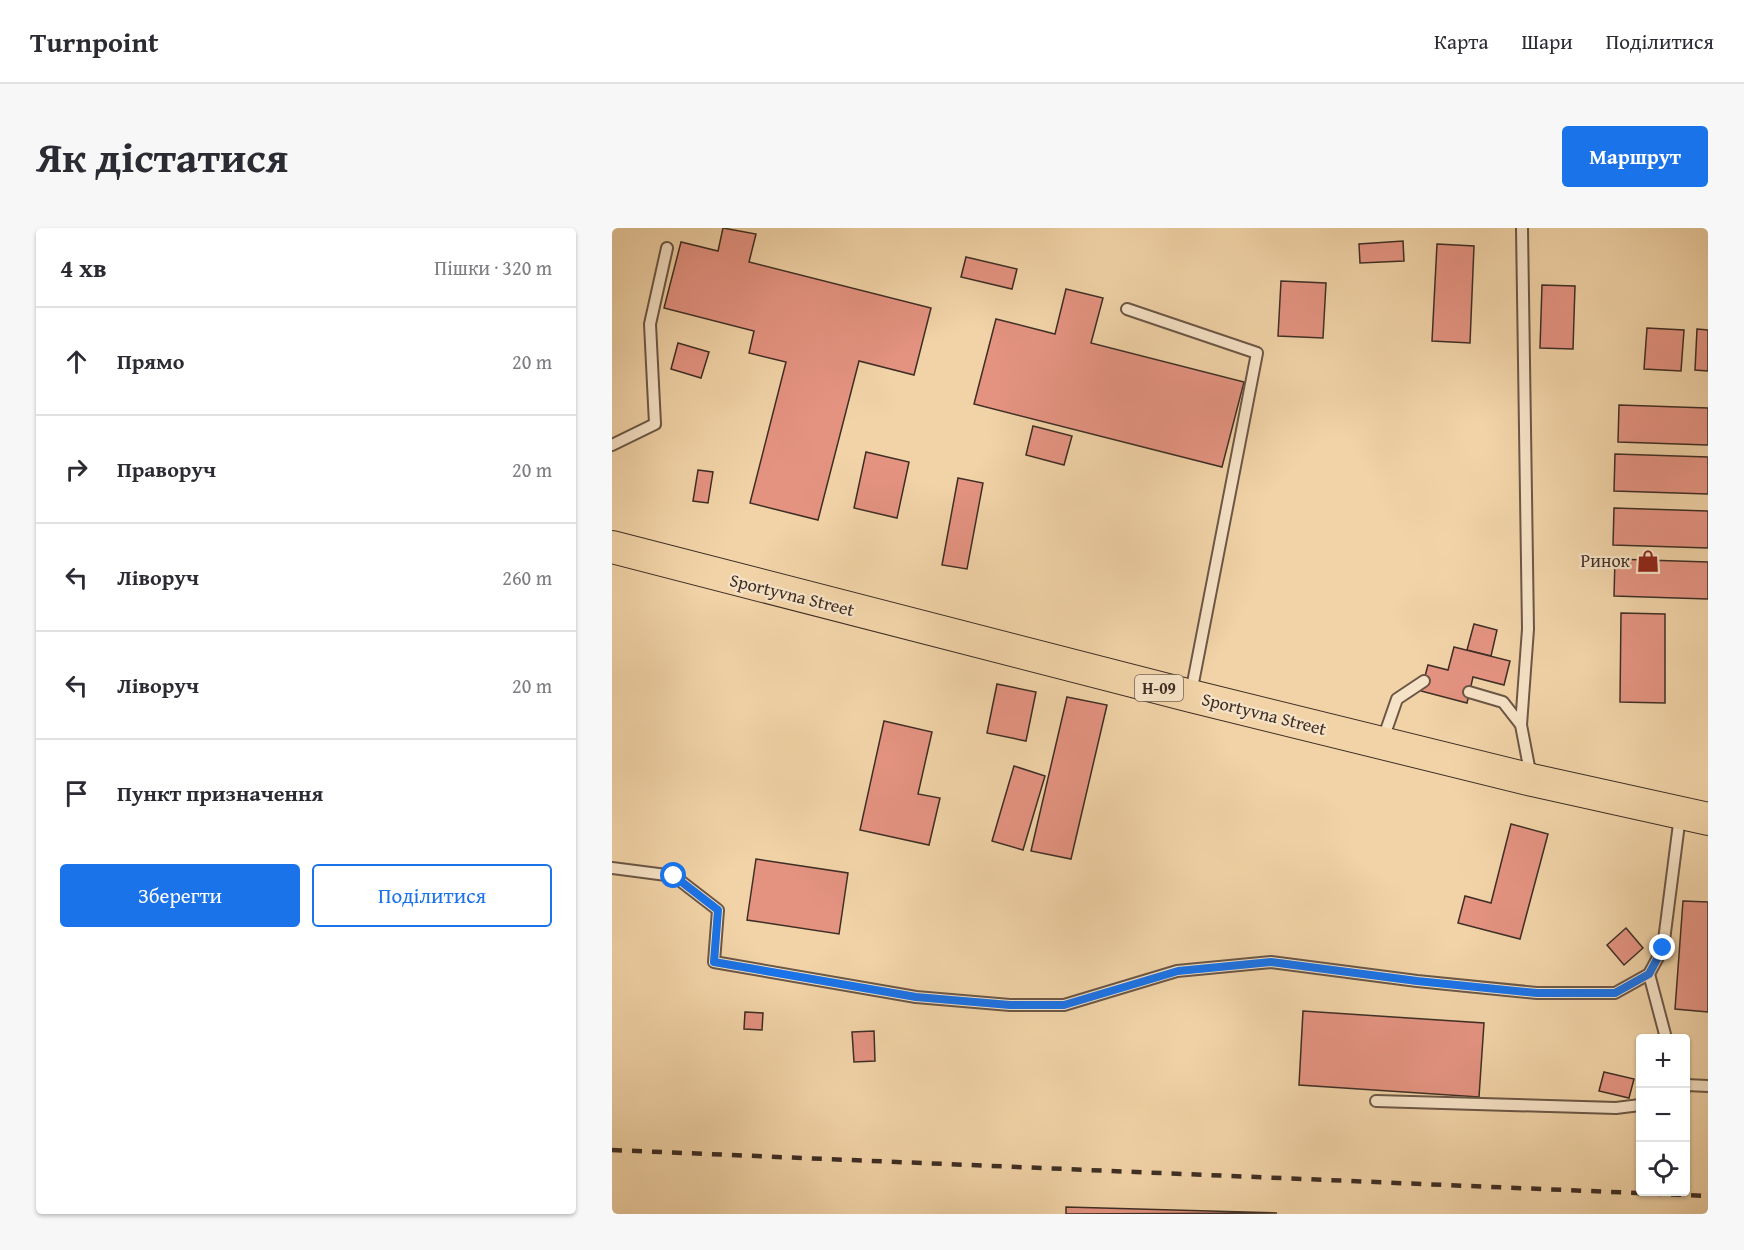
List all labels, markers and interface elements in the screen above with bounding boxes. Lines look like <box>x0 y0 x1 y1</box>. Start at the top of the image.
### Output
text: Turnpoint <box>30 21 159 62</box>
text: Карта <box>1434 26 1488 57</box>
text: Шари <box>1521 26 1573 57</box>
text: Поділитися <box>1606 26 1714 57</box>
text: Як дістатися <box>36 126 288 187</box>
button: Маршрут <box>1562 126 1708 187</box>
text: 4 хв <box>60 248 107 287</box>
text: Пішки · 320 m <box>434 253 552 282</box>
icon: ahead <box>60 345 93 378</box>
text: Прямо <box>117 345 184 377</box>
text: 20 m <box>512 347 552 376</box>
icon: right <box>60 453 93 486</box>
text: Праворуч <box>117 453 216 485</box>
text: 20 m <box>512 455 552 484</box>
place label: Ринок <box>1581 547 1631 574</box>
shop icon: Ринок <box>1635 548 1661 574</box>
icon: left <box>60 561 93 594</box>
text: Ліворуч <box>117 561 199 593</box>
text: 260 m <box>502 563 552 592</box>
street label: Sportyvna Street <box>727 566 858 623</box>
icon: left <box>60 669 93 702</box>
text: Ліворуч <box>117 669 199 701</box>
text: 20 m <box>512 671 552 700</box>
road number: Н-09 <box>1135 675 1183 701</box>
street label: Sportyvna Street <box>1199 685 1330 742</box>
icon: arrive <box>60 777 93 810</box>
text: Пункт призначення <box>117 777 323 809</box>
route start <box>660 862 686 888</box>
button: Зберегти <box>60 864 300 927</box>
button: Поділитися <box>312 864 552 927</box>
route end <box>1649 934 1675 960</box>
map controls <box>1636 1034 1690 1196</box>
button: + <box>1636 1034 1690 1088</box>
button: − <box>1636 1088 1690 1142</box>
button: locate <box>1636 1142 1690 1196</box>

